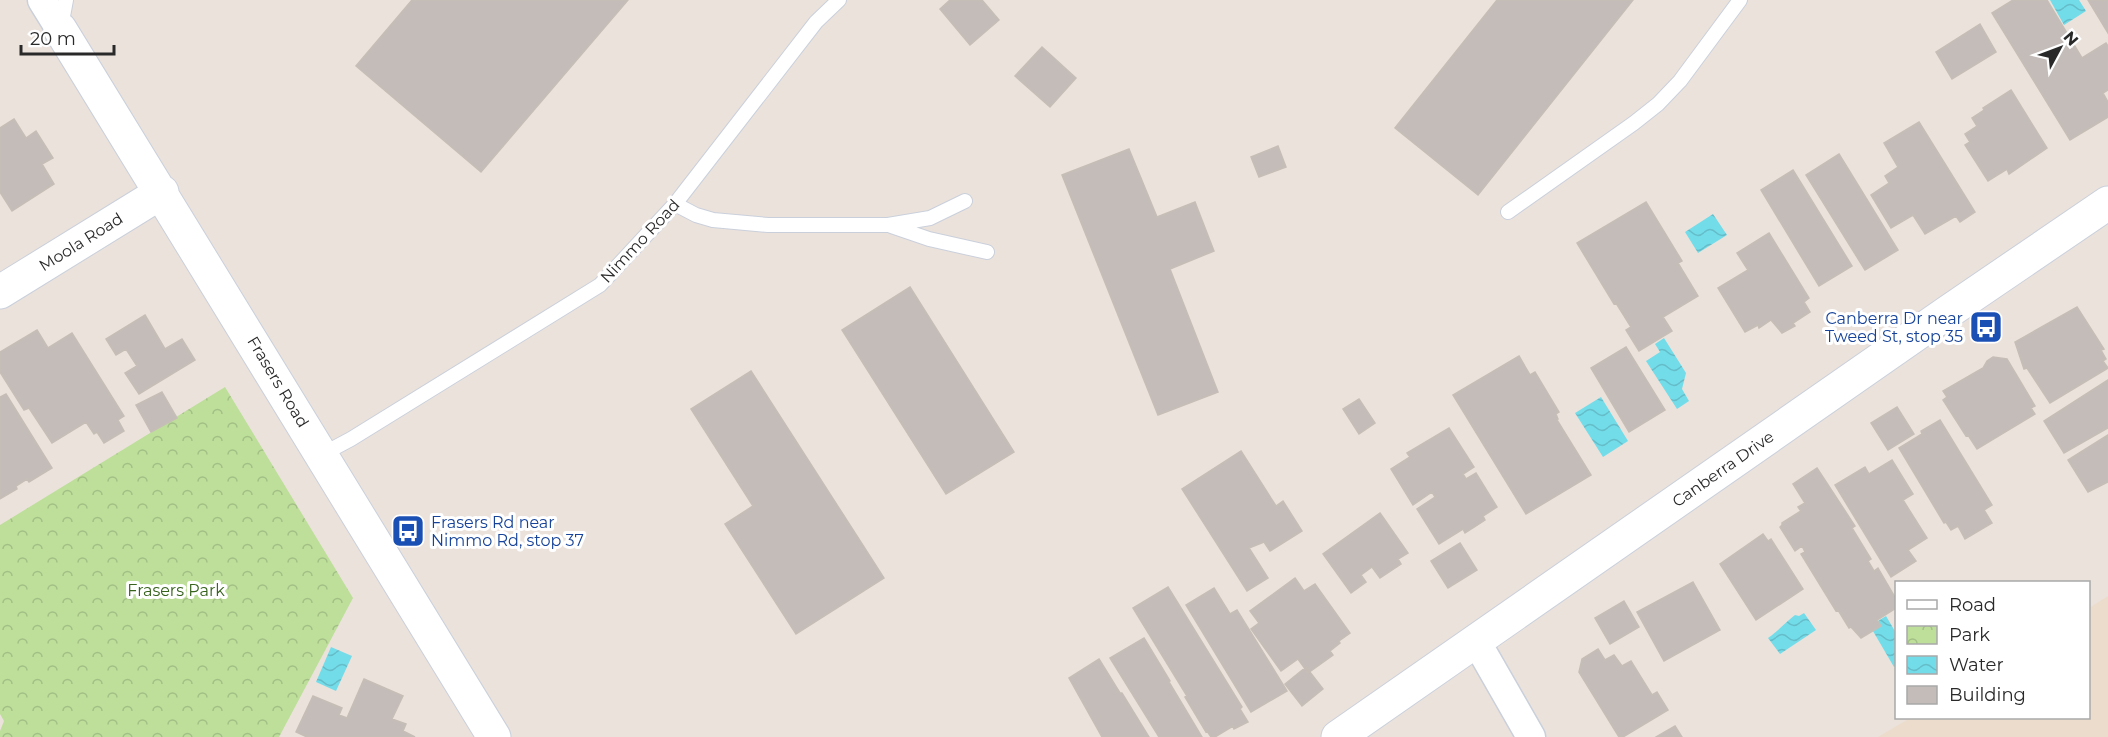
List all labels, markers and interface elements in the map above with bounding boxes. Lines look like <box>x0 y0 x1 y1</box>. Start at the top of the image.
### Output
scale bar <box>21 18 114 56</box>
north arrow <box>2030 18 2090 78</box>
text: N <box>2060 27 2082 50</box>
text: 20 m <box>30 28 76 50</box>
street label: Nimmo Road <box>596 195 684 287</box>
street label: Moola Road <box>36 209 126 275</box>
place label: Canberra Dr near Tweed St, stop 35 <box>1825 309 1963 346</box>
bus stop icon: Canberra Dr near Tweed St, stop 35 <box>1968 309 2004 345</box>
street label: Frasers Road <box>243 333 313 431</box>
street label: Canberra Drive <box>1669 427 1777 511</box>
bus stop icon: Frasers Rd near Nimmo Rd, stop 37 <box>390 513 426 549</box>
place label: Frasers Rd near Nimmo Rd, stop 37 <box>431 513 584 550</box>
park label: Frasers Park <box>127 581 225 600</box>
legend <box>1895 581 2090 719</box>
text: Road <box>1949 594 1996 616</box>
text: Park <box>1949 624 1990 646</box>
text: Water <box>1949 654 2004 676</box>
text: Building <box>1949 684 2026 706</box>

